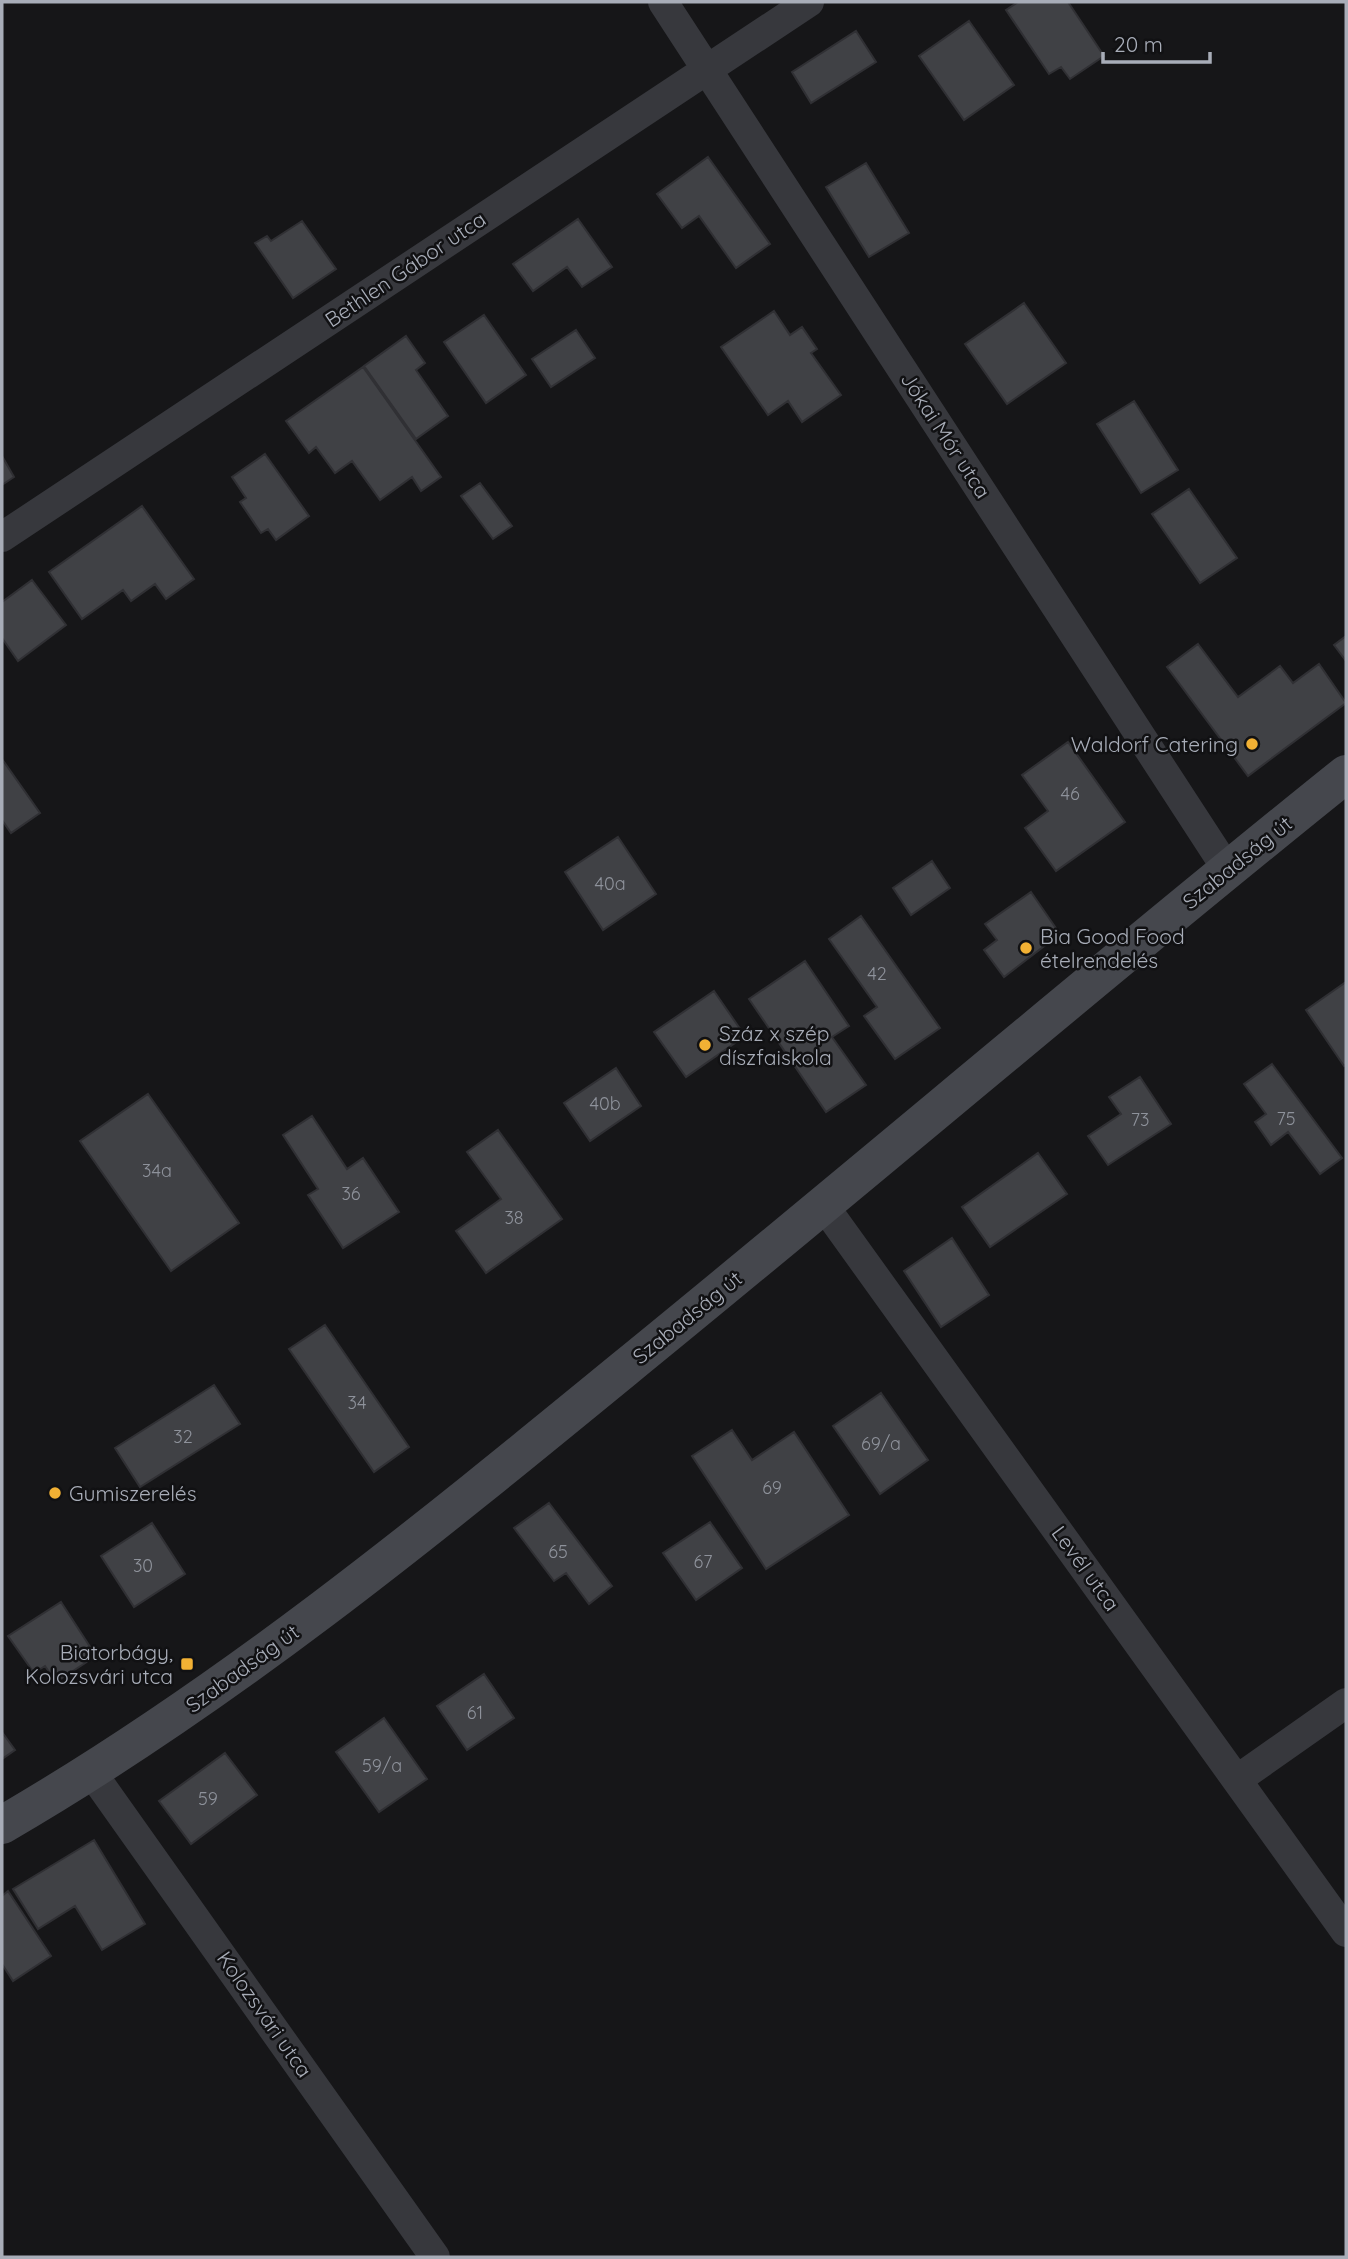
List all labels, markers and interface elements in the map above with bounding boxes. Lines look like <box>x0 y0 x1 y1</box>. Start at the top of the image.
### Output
scale bar <box>1103 21 1210 65</box>
text: 20 m <box>1114 31 1163 57</box>
street label: Bethlen Gábor utca <box>320 206 490 332</box>
street label: Jókai Mór utca <box>896 367 996 503</box>
place label: Waldorf Catering <box>1071 731 1238 757</box>
marker: Waldorf Catering <box>1244 736 1260 752</box>
house number: 46 <box>1060 782 1080 805</box>
street label: Szabadság út <box>1177 810 1297 914</box>
house number: 40a <box>594 872 626 895</box>
place label: Bia Good Food ételrendelés <box>1040 923 1185 973</box>
marker: Bia Good Food ételrendelés <box>1018 940 1034 956</box>
house number: 42 <box>867 962 887 985</box>
place label: Száz x szép díszfaiskola <box>719 1020 832 1070</box>
marker: Száz x szép díszfaiskola <box>697 1037 713 1053</box>
house number: 40b <box>589 1092 621 1115</box>
house number: 75 <box>1276 1107 1296 1130</box>
house number: 73 <box>1131 1108 1149 1131</box>
house number: 34a <box>142 1159 172 1182</box>
house number: 36 <box>341 1182 361 1205</box>
house number: 38 <box>504 1206 524 1229</box>
street label: Szabadság út <box>627 1265 747 1369</box>
house number: 34 <box>348 1391 366 1414</box>
house number: 32 <box>173 1425 193 1448</box>
house number: 69/a <box>861 1432 901 1455</box>
house number: 69 <box>762 1476 782 1499</box>
place label: Gumiszerelés <box>69 1480 197 1506</box>
marker: Gumiszerelés <box>47 1485 63 1501</box>
street label: Levél utca <box>1046 1520 1126 1616</box>
house number: 65 <box>548 1540 568 1563</box>
house number: 67 <box>694 1550 712 1573</box>
house number: 30 <box>133 1554 153 1577</box>
street label: Szabadság út <box>180 1618 304 1718</box>
place label: Biatorbágy, Kolozsvári utca <box>25 1639 173 1689</box>
marker: Biatorbágy, Kolozsvári utca <box>179 1656 195 1672</box>
house number: 61 <box>467 1701 483 1724</box>
house number: 59/a <box>362 1754 402 1777</box>
house number: 59 <box>198 1787 218 1810</box>
street label: Kolozsvári utca <box>212 1946 318 2082</box>

